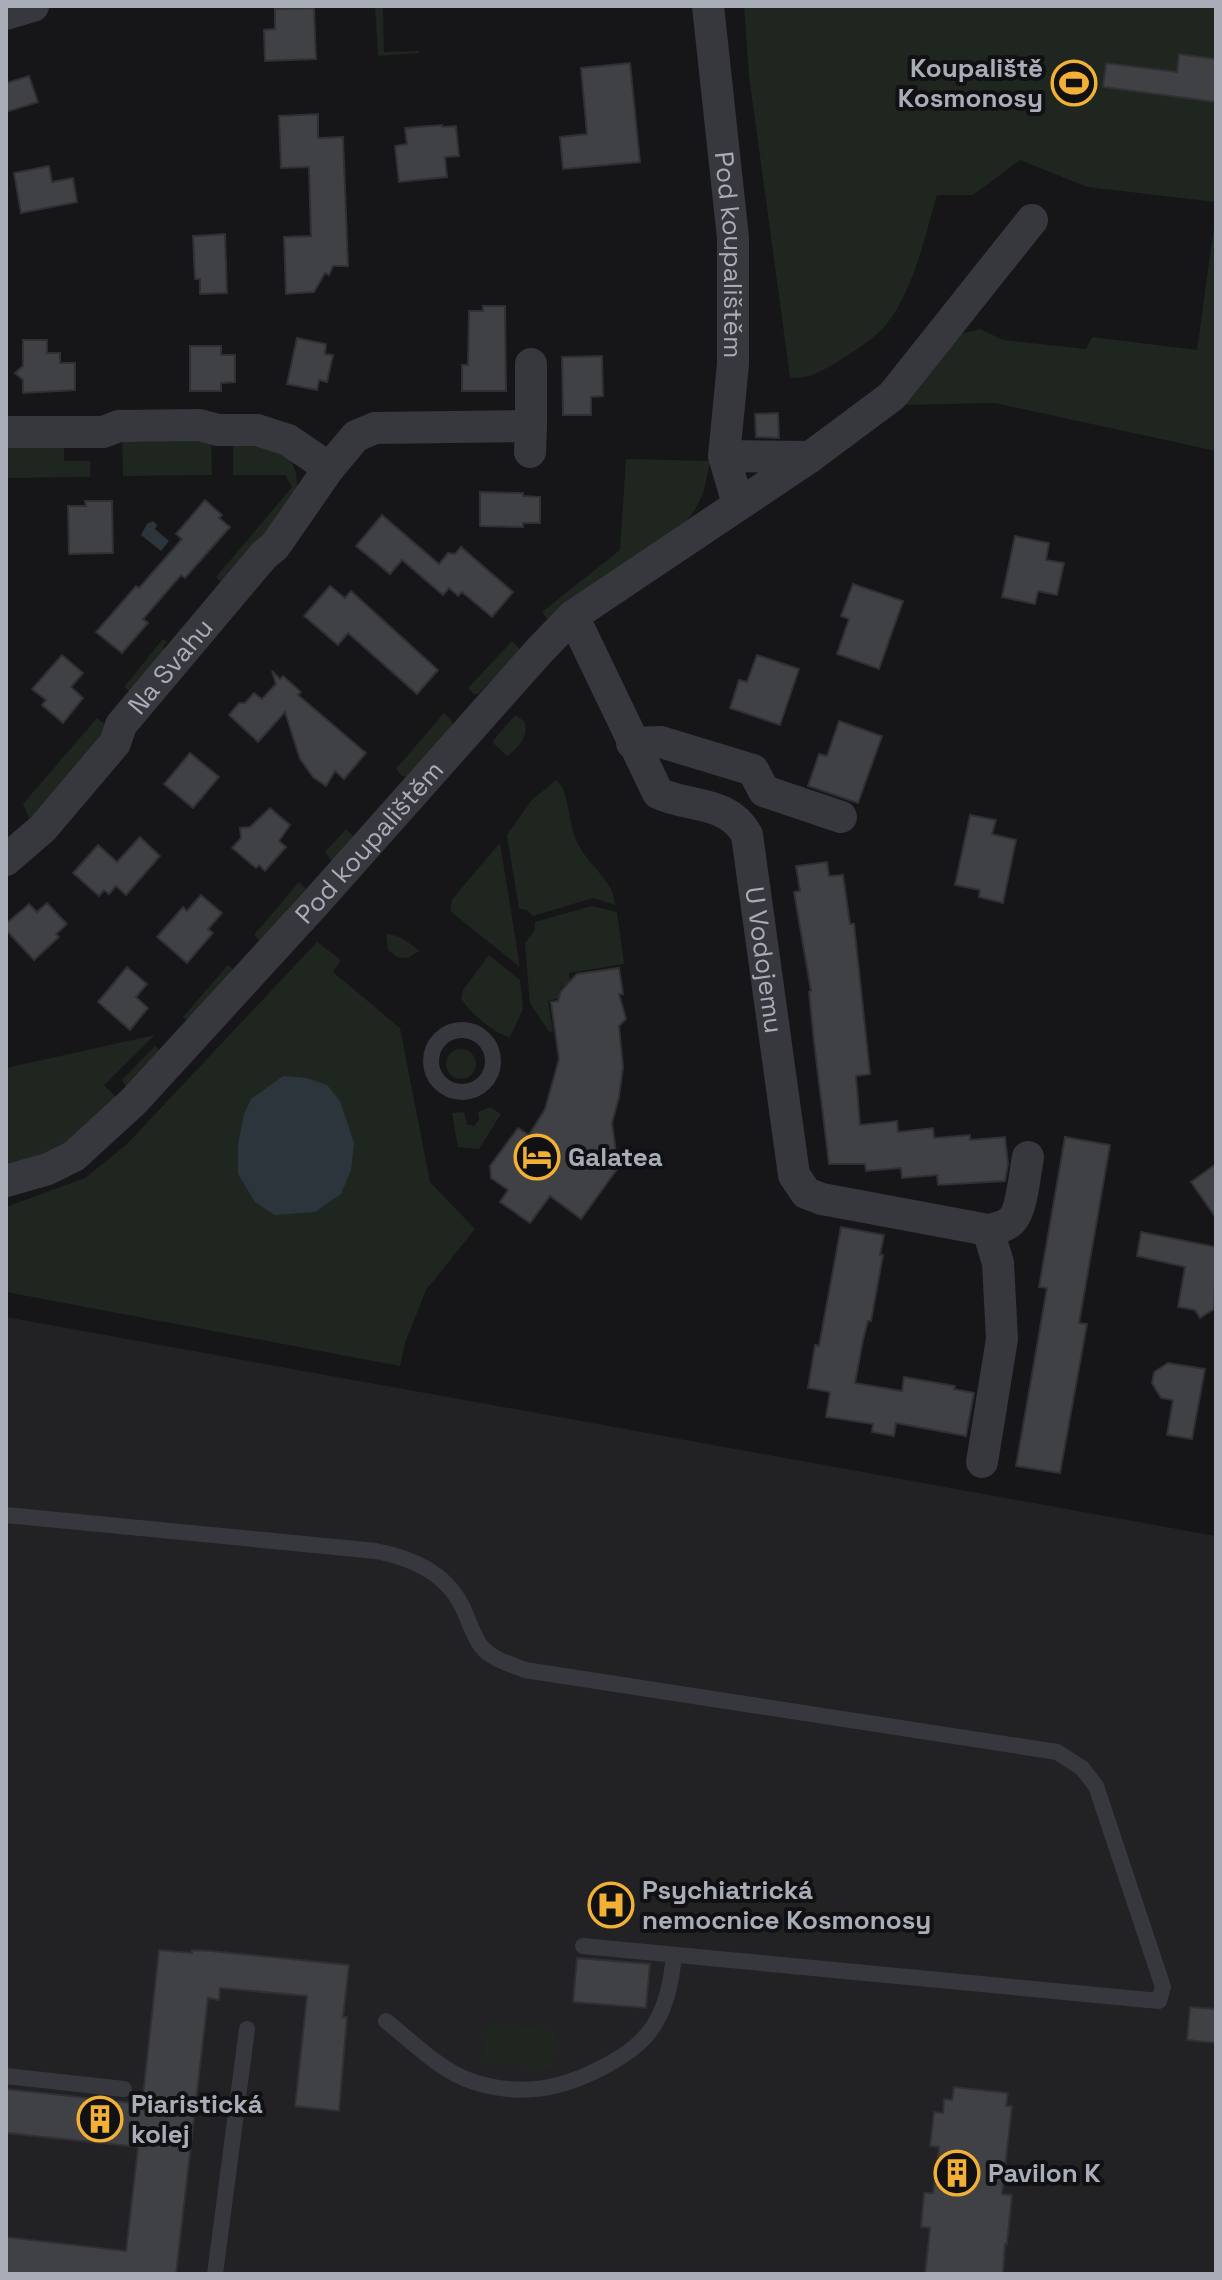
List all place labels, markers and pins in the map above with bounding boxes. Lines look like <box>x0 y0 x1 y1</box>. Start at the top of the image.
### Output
place label: Koupaliště Kosmonosy <box>898 51 1043 115</box>
sports icon: Koupaliště Kosmonosy <box>1050 59 1098 107</box>
hotel icon: Galatea <box>513 1133 561 1181</box>
place label: Galatea <box>568 1140 663 1174</box>
place label: Psychiatrická nemocnice Kosmonosy <box>642 1873 931 1937</box>
hospital icon: Psychiatrická nemocnice Kosmonosy <box>587 1881 635 1929</box>
place label: Piaristická kolej <box>131 2087 263 2151</box>
building icon: Piaristická kolej <box>76 2095 124 2143</box>
building icon: Pavilon K <box>933 2149 981 2197</box>
place label: Pavilon K <box>988 2156 1101 2190</box>

